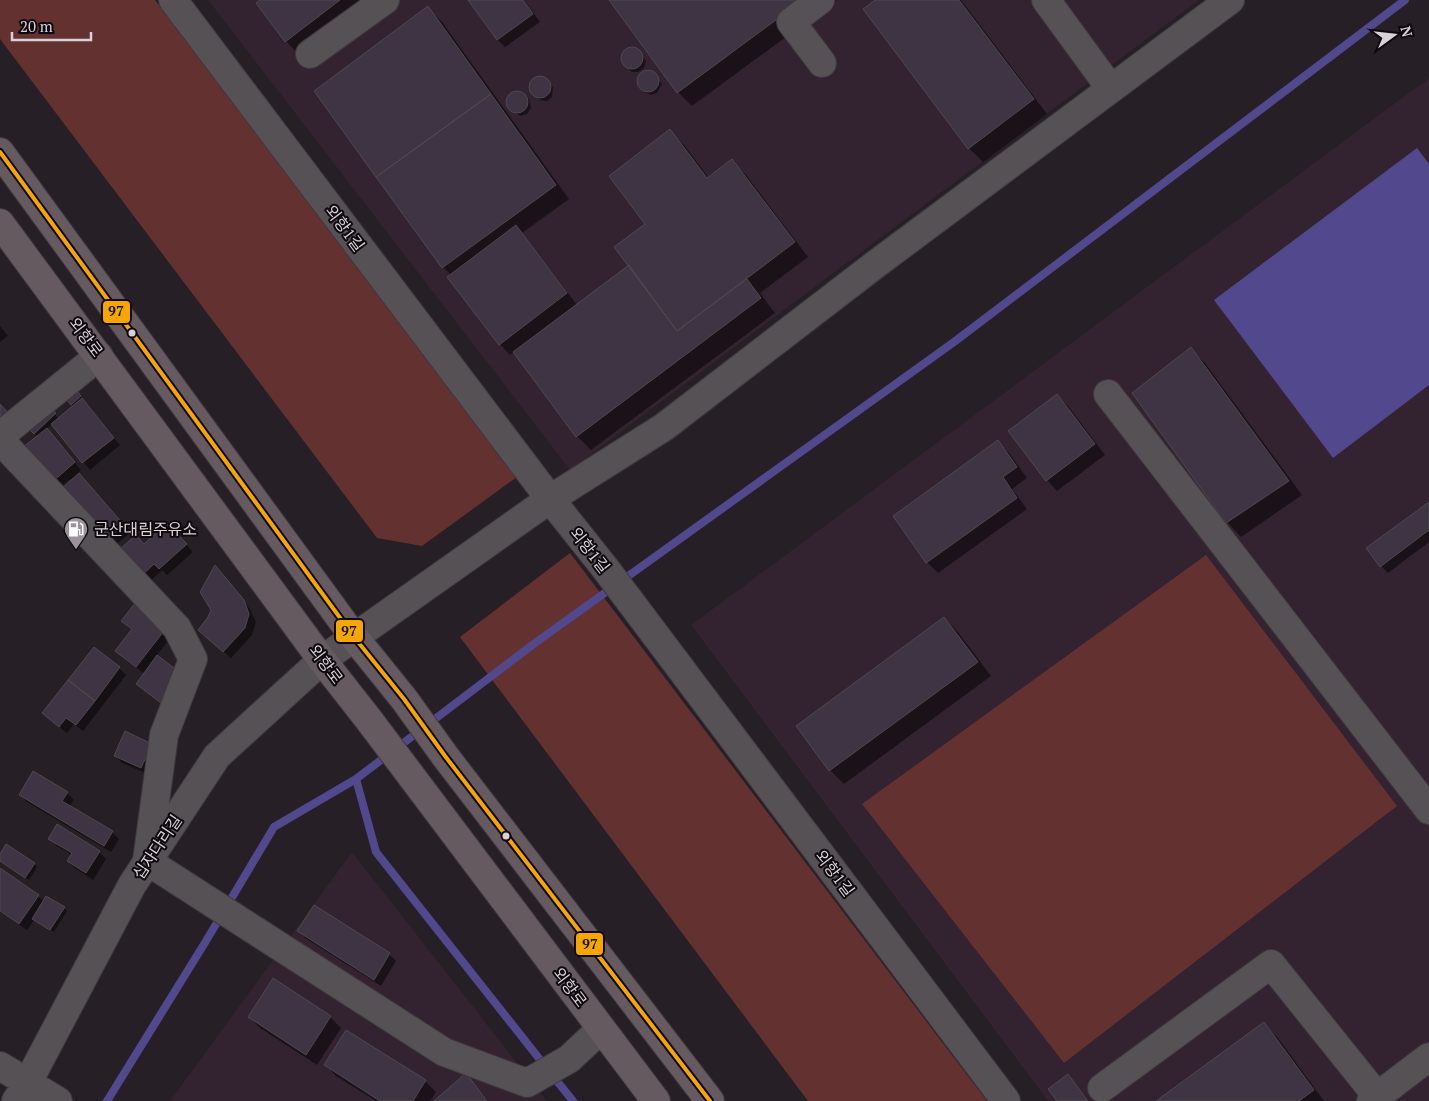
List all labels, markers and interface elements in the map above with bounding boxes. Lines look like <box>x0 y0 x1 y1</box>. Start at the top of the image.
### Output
scale bar <box>12 10 91 42</box>
north arrow <box>1369 10 1419 60</box>
text: 20 m <box>20 16 53 36</box>
text: N <box>1396 24 1418 39</box>
street label: 외항1길 <box>320 200 370 256</box>
line badge: 97 <box>102 300 131 324</box>
text: 97 <box>108 301 124 320</box>
street label: 외항로 <box>64 313 108 361</box>
unlabelled marker <box>127 328 137 338</box>
fuel station icon: 군산대림주유소 <box>63 516 89 550</box>
place label: 군산대림주유소 <box>94 518 197 540</box>
street label: 외항1길 <box>565 522 615 578</box>
line badge: 97 <box>335 619 364 643</box>
text: 97 <box>341 621 357 640</box>
street label: 외항로 <box>304 640 348 688</box>
street label: 십자다리길 <box>127 810 187 884</box>
unlabelled marker <box>501 831 511 841</box>
street label: 외항1길 <box>810 845 860 901</box>
line badge: 97 <box>575 932 604 956</box>
text: 97 <box>582 934 598 953</box>
street label: 외항로 <box>548 963 592 1011</box>

